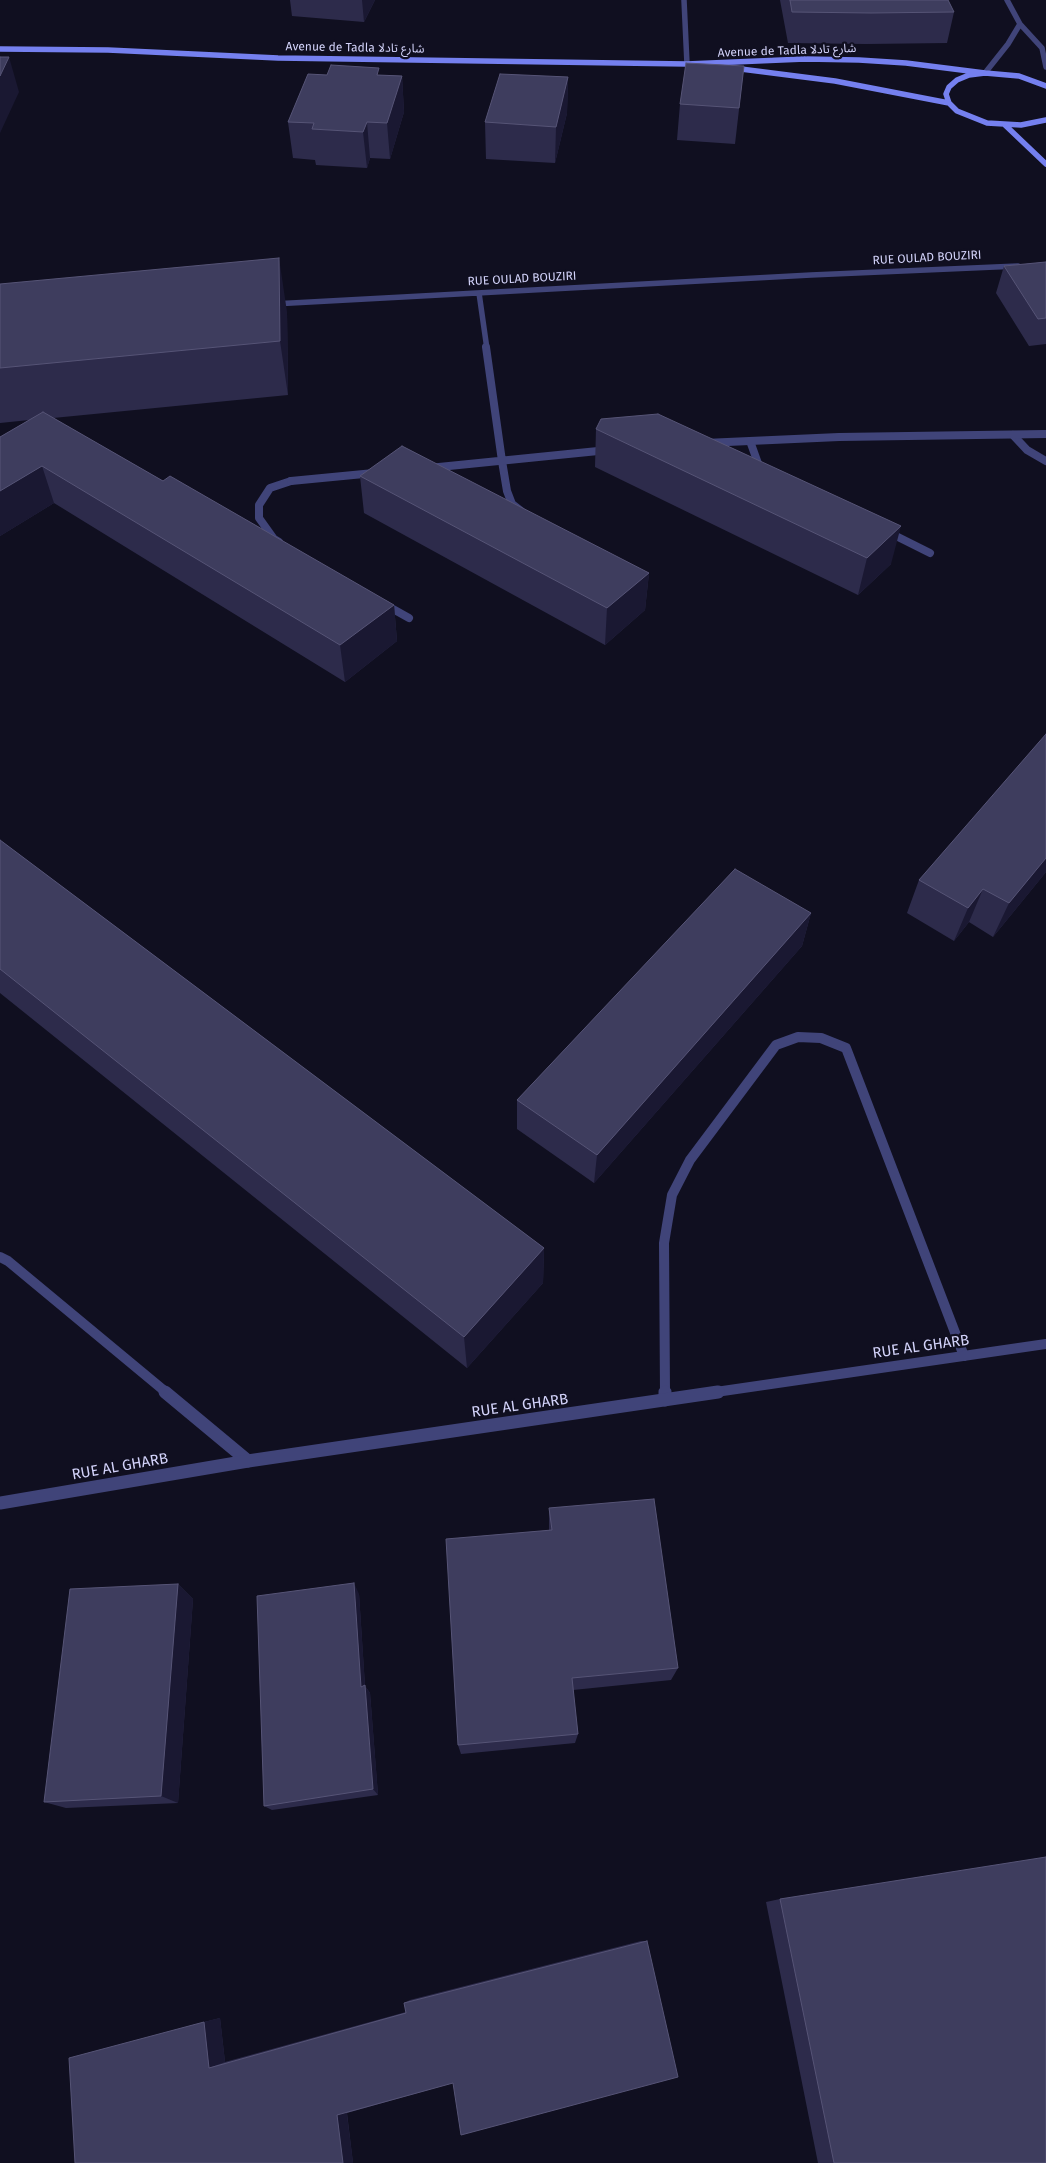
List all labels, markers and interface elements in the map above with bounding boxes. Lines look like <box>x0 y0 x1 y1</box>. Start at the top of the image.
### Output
street label: Avenue de Tadla شارع تادلا <box>286 40 424 56</box>
street label: Avenue de Tadla شارع تادلا <box>717 41 857 61</box>
street label: RUE OULAD BOUZIRI <box>872 248 982 268</box>
street label: RUE OULAD BOUZIRI <box>467 269 577 289</box>
street label: RUE AL GHARB <box>872 1331 970 1363</box>
street label: RUE AL GHARB <box>471 1390 569 1422</box>
street label: RUE AL GHARB <box>70 1450 170 1484</box>

